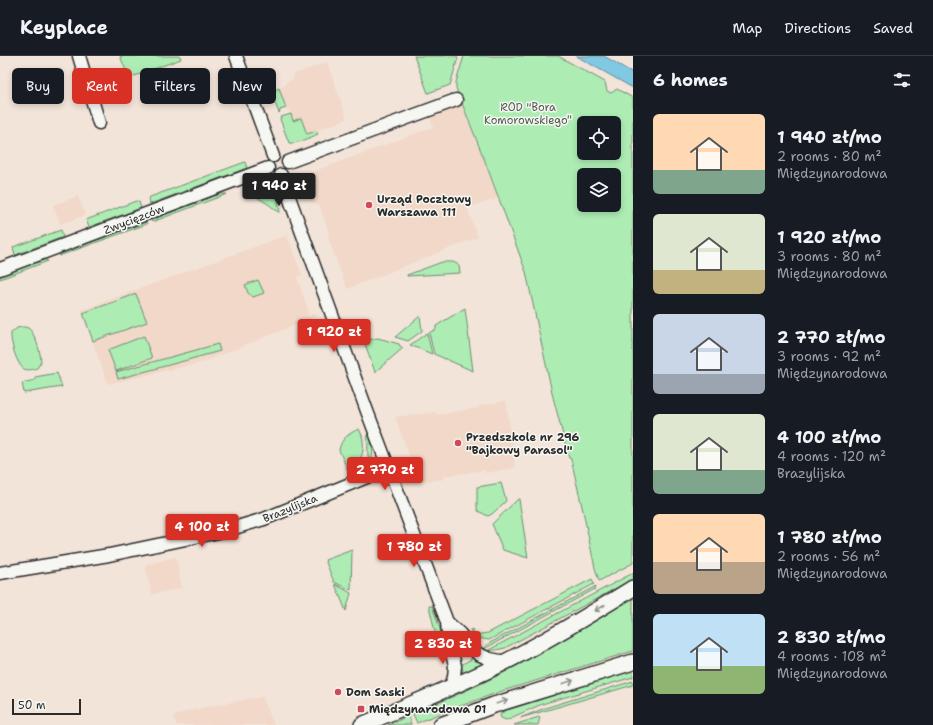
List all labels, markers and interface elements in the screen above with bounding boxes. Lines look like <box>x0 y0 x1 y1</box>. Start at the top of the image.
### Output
text: Keyplace <box>20 15 108 40</box>
text: Map <box>733 19 763 37</box>
text: Directions <box>785 19 851 37</box>
text: Saved <box>873 19 913 37</box>
chip: Buy <box>12 68 64 104</box>
chip: Rent <box>72 68 132 104</box>
chip: Filters <box>140 68 210 104</box>
chip: New <box>218 68 276 104</box>
text: 6 homes <box>653 69 728 91</box>
icon: filters <box>891 69 913 91</box>
park label: ROD "Bora Komorowskiego" <box>484 100 572 128</box>
map controls <box>577 116 621 212</box>
button: locate <box>577 116 621 160</box>
text: 1 940 zł/mo <box>777 126 882 148</box>
icon: home <box>685 130 733 178</box>
text: 2 rooms · 80 m² <box>777 148 881 165</box>
text: Międzynarodowa <box>777 165 887 182</box>
button: layers <box>577 168 621 212</box>
pin: 1 940 zł <box>238 173 320 207</box>
text: 1 940 zł <box>251 177 307 194</box>
place label: Urząd Pocztowy Warszawa 111 <box>377 192 472 220</box>
marker: Urząd Pocztowy Warszawa 111 <box>364 200 374 210</box>
street label: Zwycięzców <box>102 201 167 238</box>
text: 1 920 zł/mo <box>777 226 881 248</box>
icon: home <box>685 230 733 278</box>
text: 3 rooms · 80 m² <box>777 248 881 265</box>
text: Międzynarodowa <box>777 265 887 282</box>
pin: 1 920 zł <box>293 319 375 353</box>
text: 1 920 zł <box>307 323 361 340</box>
text: 2 770 zł/mo <box>777 326 886 348</box>
icon: home <box>685 330 733 378</box>
text: 3 rooms · 92 m² <box>777 348 881 365</box>
text: Międzynarodowa <box>777 365 887 382</box>
text: 4 100 zł/mo <box>777 426 881 448</box>
place label: Przedszkole nr 296 "Bajkowy Parasol" <box>466 430 580 458</box>
icon: home <box>685 430 733 478</box>
marker: Przedszkole nr 296 "Bajkowy Parasol" <box>453 438 463 448</box>
text: 4 rooms · 120 m² <box>777 448 886 465</box>
pin: 2 770 zł <box>344 457 426 491</box>
text: 2 770 zł <box>356 461 414 478</box>
text: Brazylijska <box>777 465 845 482</box>
street label: Brazylijska <box>261 491 320 526</box>
pin: 4 100 zł <box>161 514 243 548</box>
text: 4 100 zł <box>175 518 229 535</box>
text: 1 780 zł/mo <box>777 526 882 548</box>
icon: home <box>685 530 733 578</box>
pin: 1 780 zł <box>373 534 455 568</box>
text: 1 780 zł <box>386 538 442 555</box>
text: 2 rooms · 56 m² <box>777 548 880 565</box>
text: Międzynarodowa <box>777 565 887 582</box>
one-way arrow <box>594 605 606 613</box>
text: 2 830 zł/mo <box>777 626 886 648</box>
icon: home <box>685 630 733 678</box>
pin: 2 830 zł <box>402 631 484 665</box>
text: 2 830 zł <box>414 635 472 652</box>
text: 4 rooms · 108 m² <box>777 648 887 665</box>
text: Międzynarodowa <box>777 665 887 682</box>
one-way arrow <box>561 678 574 685</box>
place label: Dom Saski <box>346 685 405 700</box>
marker: Dom Saski <box>333 687 343 697</box>
scale bar <box>12 697 81 716</box>
text: 50 m <box>18 698 46 713</box>
one-way arrow <box>495 698 508 705</box>
place label: Międzynarodowa 01 <box>369 702 486 717</box>
marker: Międzynarodowa 01 <box>356 704 366 714</box>

